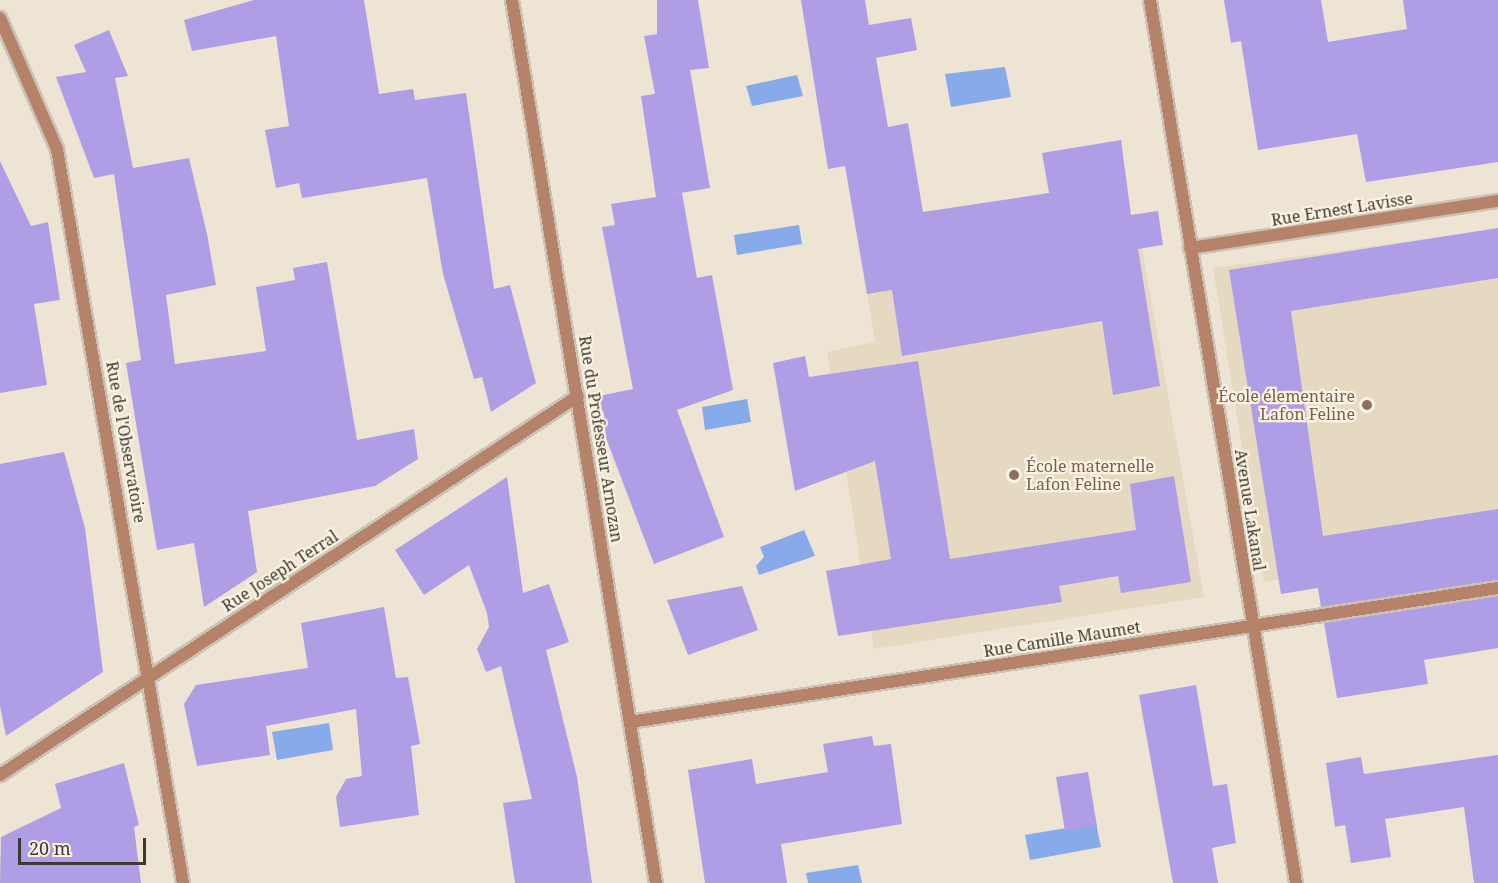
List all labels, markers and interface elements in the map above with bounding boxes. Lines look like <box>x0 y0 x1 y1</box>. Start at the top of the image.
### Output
street label: Rue Ernest Lavisse <box>1270 188 1414 230</box>
street label: Rue du Professeur Arnozan <box>575 334 627 544</box>
street label: Rue de l'Observatoire <box>102 360 150 524</box>
place label: École élementaire Lafon Feline <box>1218 386 1355 424</box>
marker: École élementaire Lafon Feline <box>1360 398 1374 412</box>
street label: Avenue Lakanal <box>1231 448 1269 572</box>
place label: École maternelle Lafon Feline <box>1026 456 1154 494</box>
marker: École maternelle Lafon Feline <box>1007 468 1021 482</box>
street label: Rue Joseph Terral <box>218 526 342 616</box>
street label: Rue Camille Maumet <box>982 617 1142 661</box>
scale bar <box>21 826 148 864</box>
text: 20 m <box>29 836 71 860</box>

